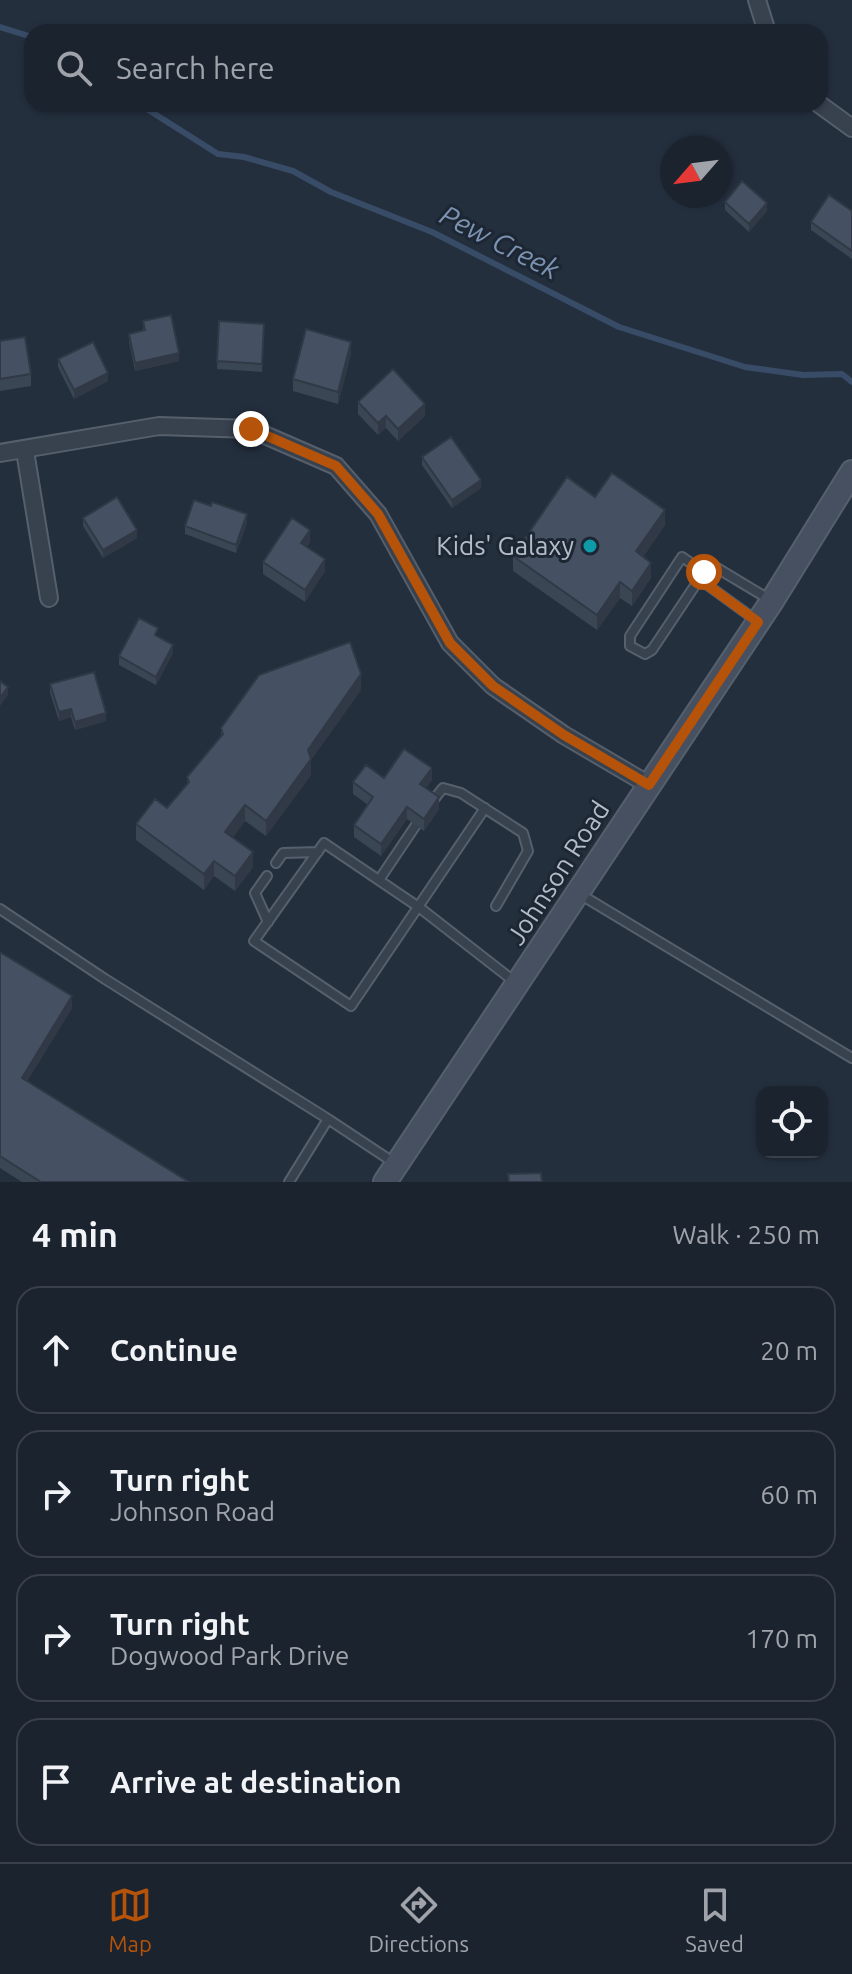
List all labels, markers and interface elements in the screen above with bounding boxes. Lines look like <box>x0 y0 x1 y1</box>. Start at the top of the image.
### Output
search box <box>24 24 828 112</box>
icon: search <box>52 46 96 90</box>
text: Search here <box>116 51 275 85</box>
north arrow <box>660 136 732 208</box>
water label: Pew Creek <box>435 198 565 285</box>
route end <box>233 411 269 447</box>
place label: Kids' Galaxy <box>436 531 574 560</box>
marker: Kids' Galaxy <box>581 537 599 555</box>
route start <box>686 554 722 590</box>
street label: Johnson Road <box>501 796 615 950</box>
map controls <box>756 1086 828 1158</box>
button: locate <box>756 1086 828 1158</box>
text: 4 min <box>32 1215 118 1253</box>
text: Walk · 250 m <box>672 1220 820 1249</box>
icon: ahead <box>34 1328 78 1372</box>
text: Continue <box>110 1333 238 1367</box>
text: 20 m <box>760 1336 818 1365</box>
text: Turn right <box>110 1463 250 1497</box>
icon: right <box>34 1472 78 1516</box>
text: 60 m <box>760 1480 818 1509</box>
text: Johnson Road <box>110 1497 275 1526</box>
text: Turn right <box>110 1607 250 1641</box>
icon: right <box>34 1616 78 1660</box>
text: 170 m <box>746 1624 818 1653</box>
text: Dogwood Park Drive <box>110 1641 349 1670</box>
icon: arrive <box>34 1760 78 1804</box>
text: Arrive at destination <box>110 1765 402 1799</box>
tab: Map <box>108 1883 152 1956</box>
tab: Directions <box>368 1883 469 1956</box>
tab: Saved <box>685 1883 744 1956</box>

